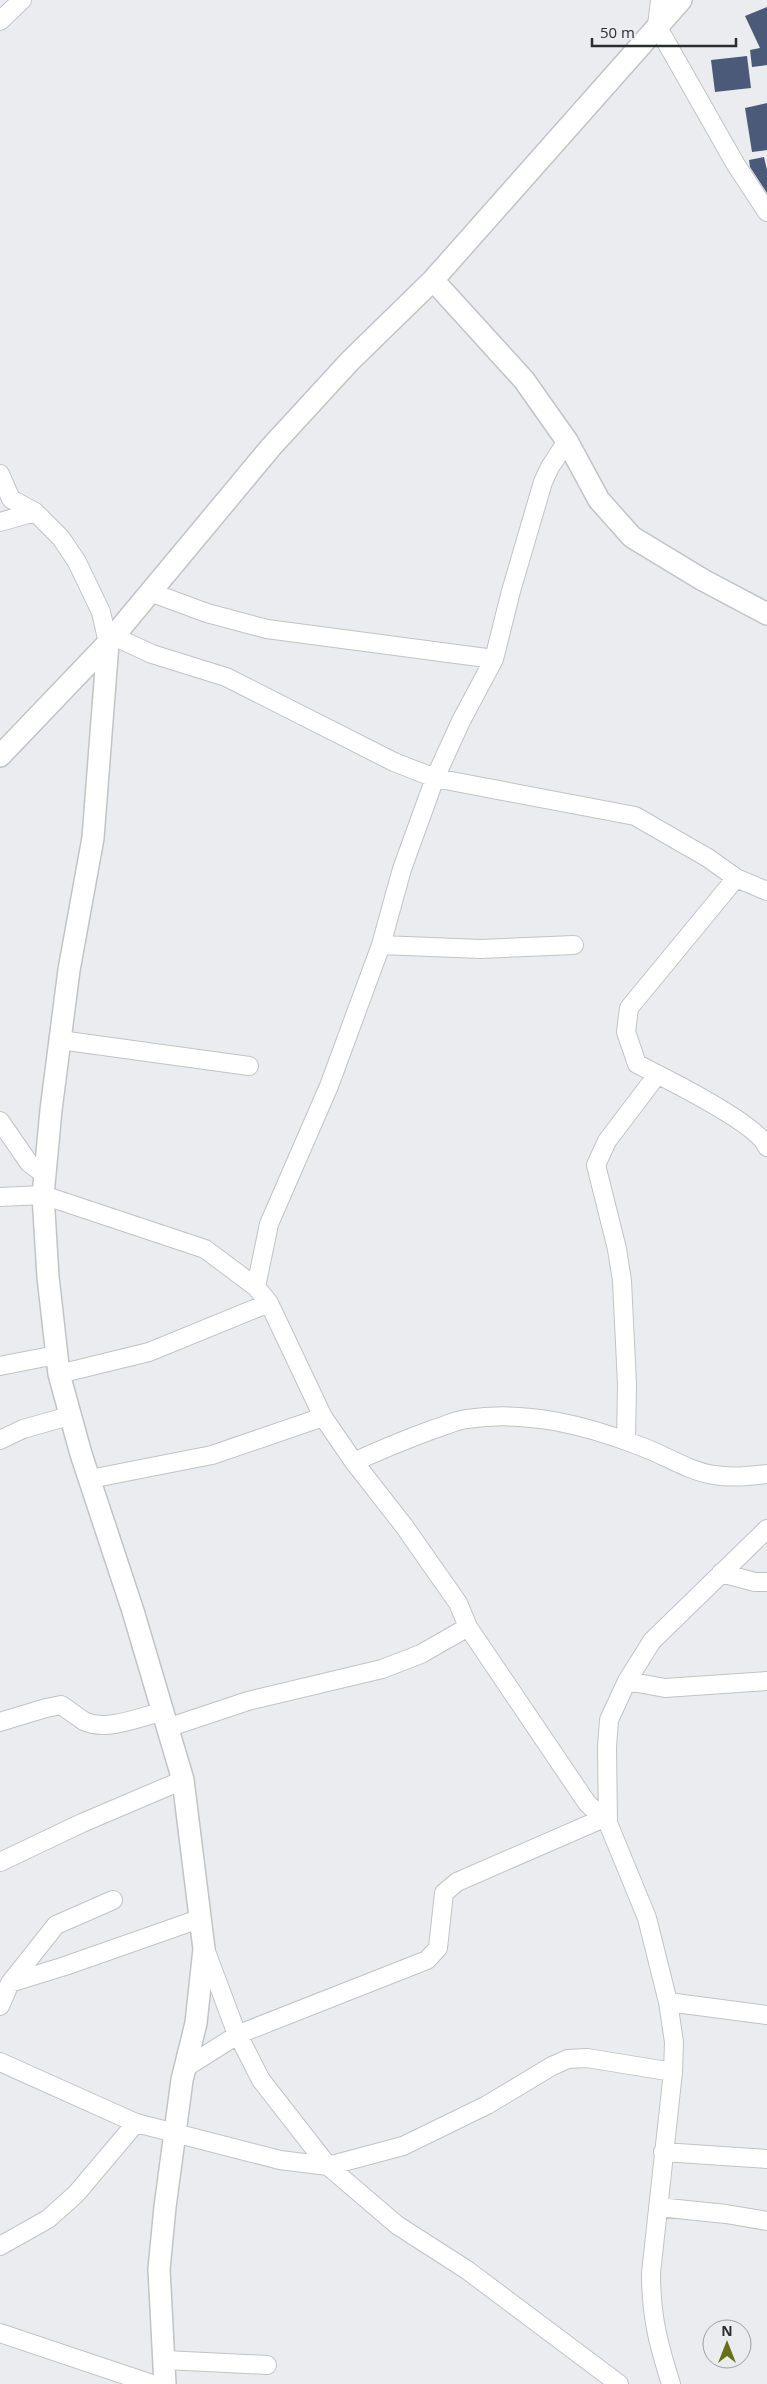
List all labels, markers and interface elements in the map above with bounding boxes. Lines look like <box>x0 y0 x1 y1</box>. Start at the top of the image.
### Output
scale bar <box>592 15 736 47</box>
text: 50 m <box>600 22 635 42</box>
north arrow <box>702 2319 752 2369</box>
text: N <box>721 2321 733 2340</box>

